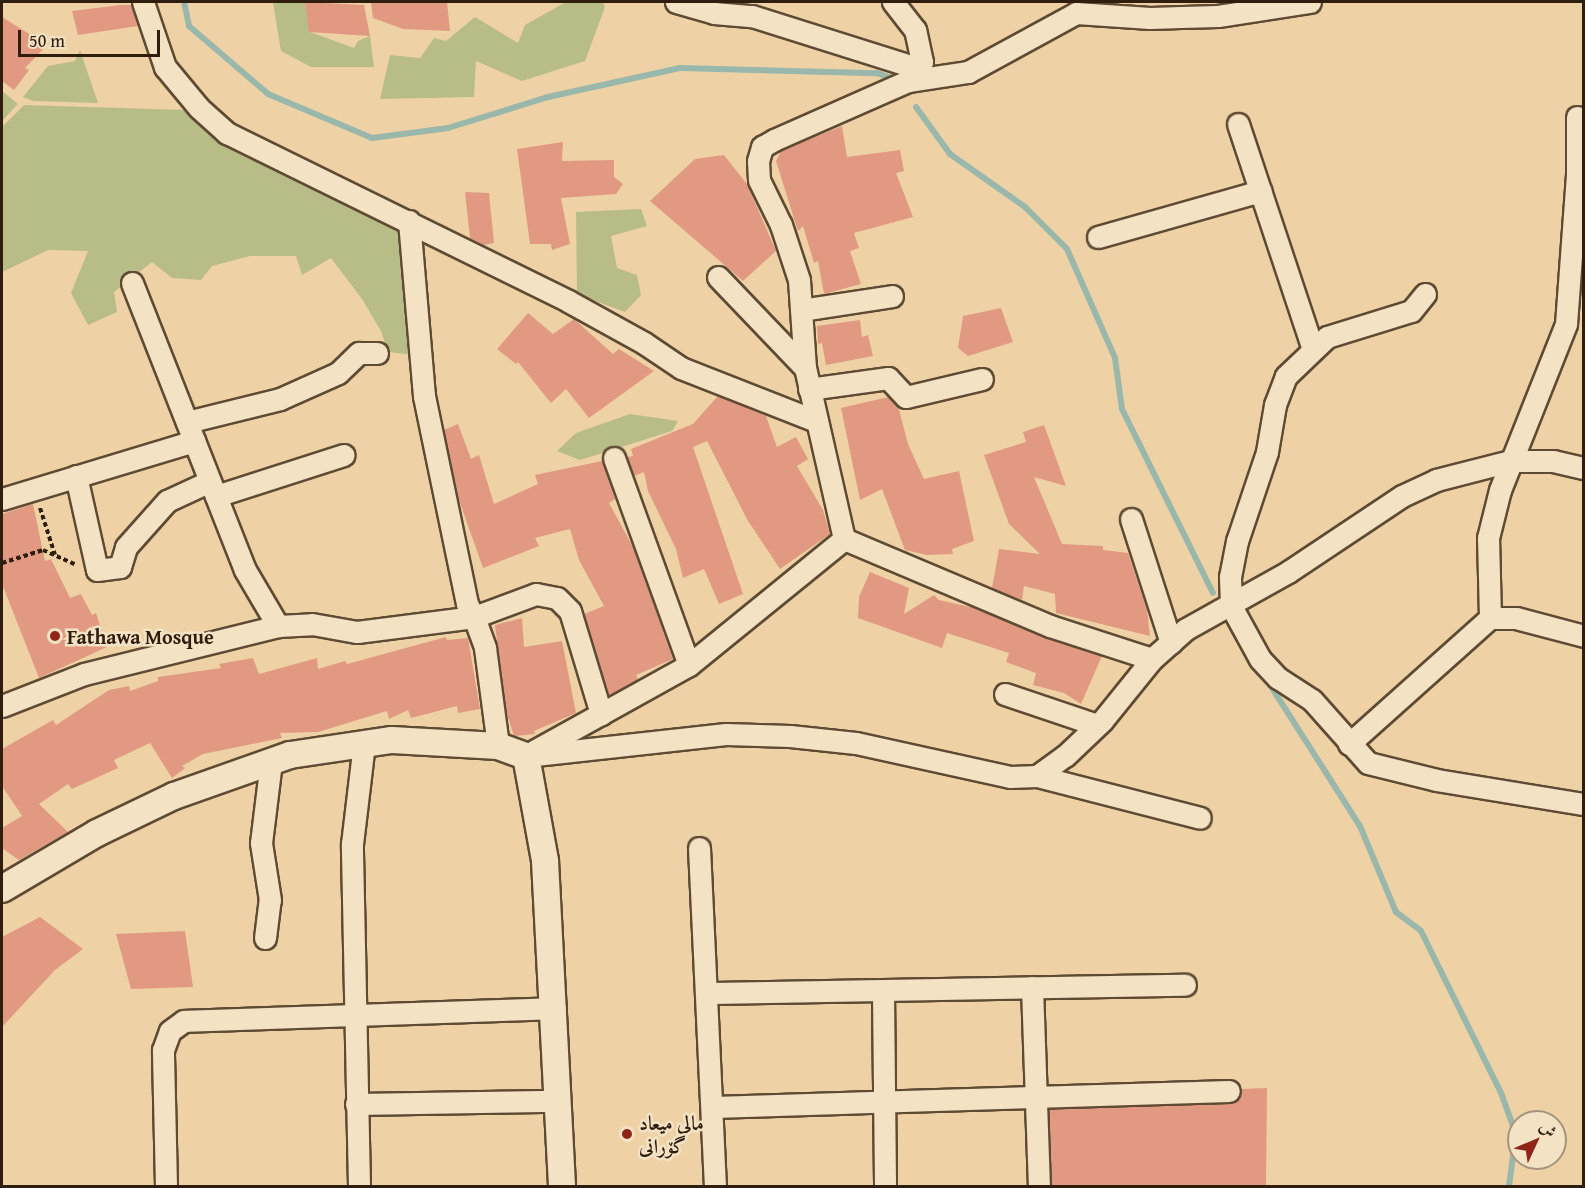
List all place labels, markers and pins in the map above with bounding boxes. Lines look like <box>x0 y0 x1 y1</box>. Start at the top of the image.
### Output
place label: Fathawa Mosque <box>67 624 214 648</box>
marker: Fathawa Mosque <box>48 629 62 643</box>
place label: مالی میعاد گۆرانی <box>639 1110 704 1157</box>
marker: مالی میعاد گۆرانی <box>620 1127 634 1141</box>

